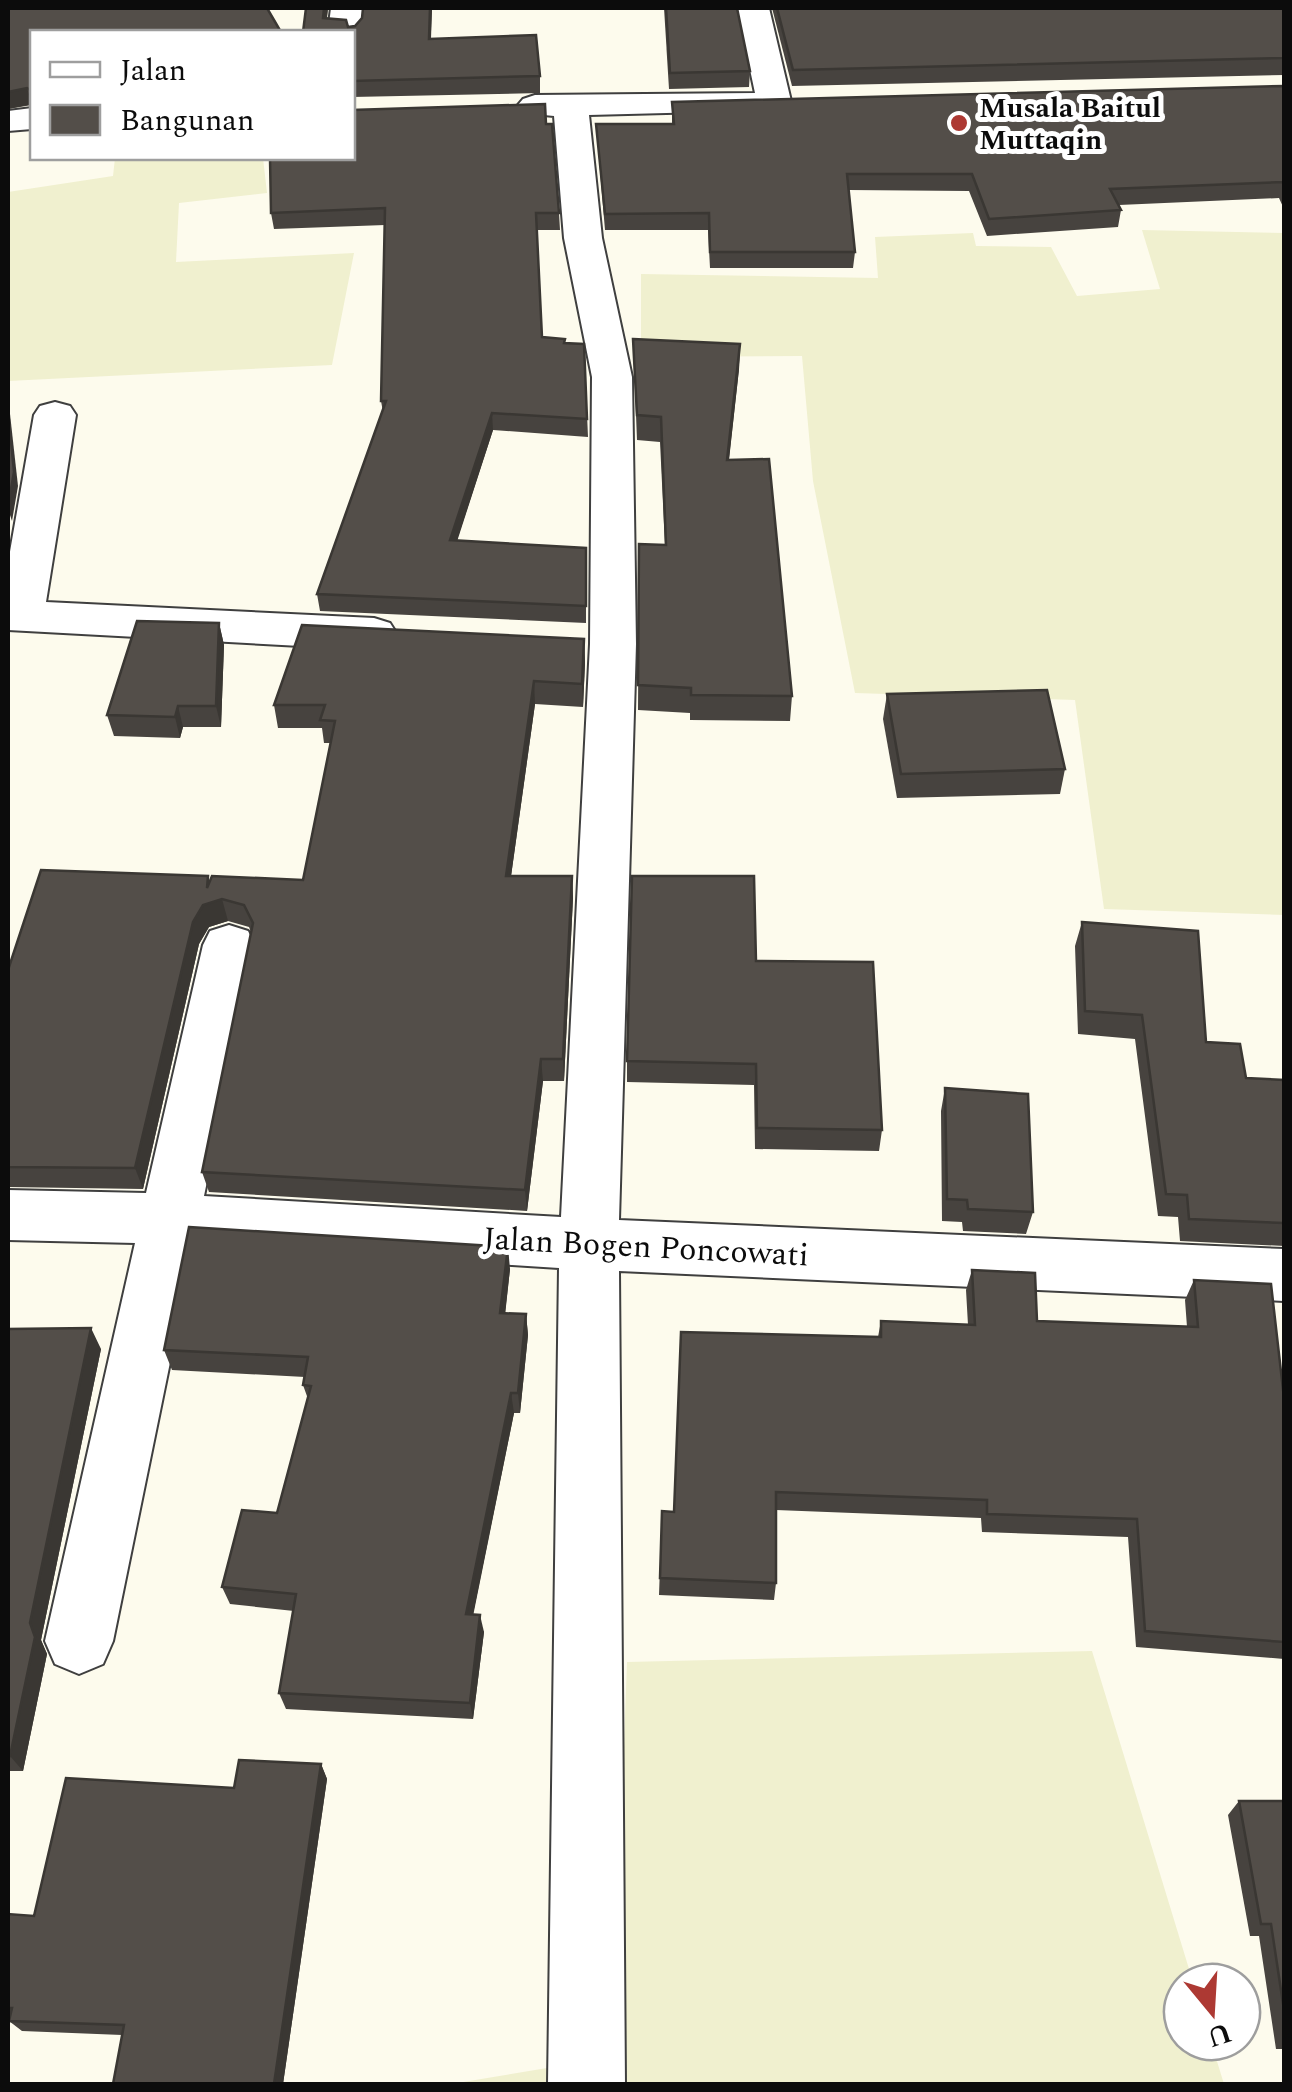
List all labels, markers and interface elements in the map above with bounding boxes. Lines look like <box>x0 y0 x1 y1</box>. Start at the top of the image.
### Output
legend <box>30 30 355 160</box>
text: Jalan <box>120 48 186 94</box>
place label: Musala Baitul Muttaqin <box>979 87 1161 162</box>
text: Bangunan <box>120 98 254 144</box>
marker: Musala Baitul Muttaqin <box>948 112 970 134</box>
street label: Jalan Bogen Poncowati <box>482 1215 810 1280</box>
north arrow <box>1162 1962 1262 2062</box>
text: U <box>1201 2010 1237 2058</box>

